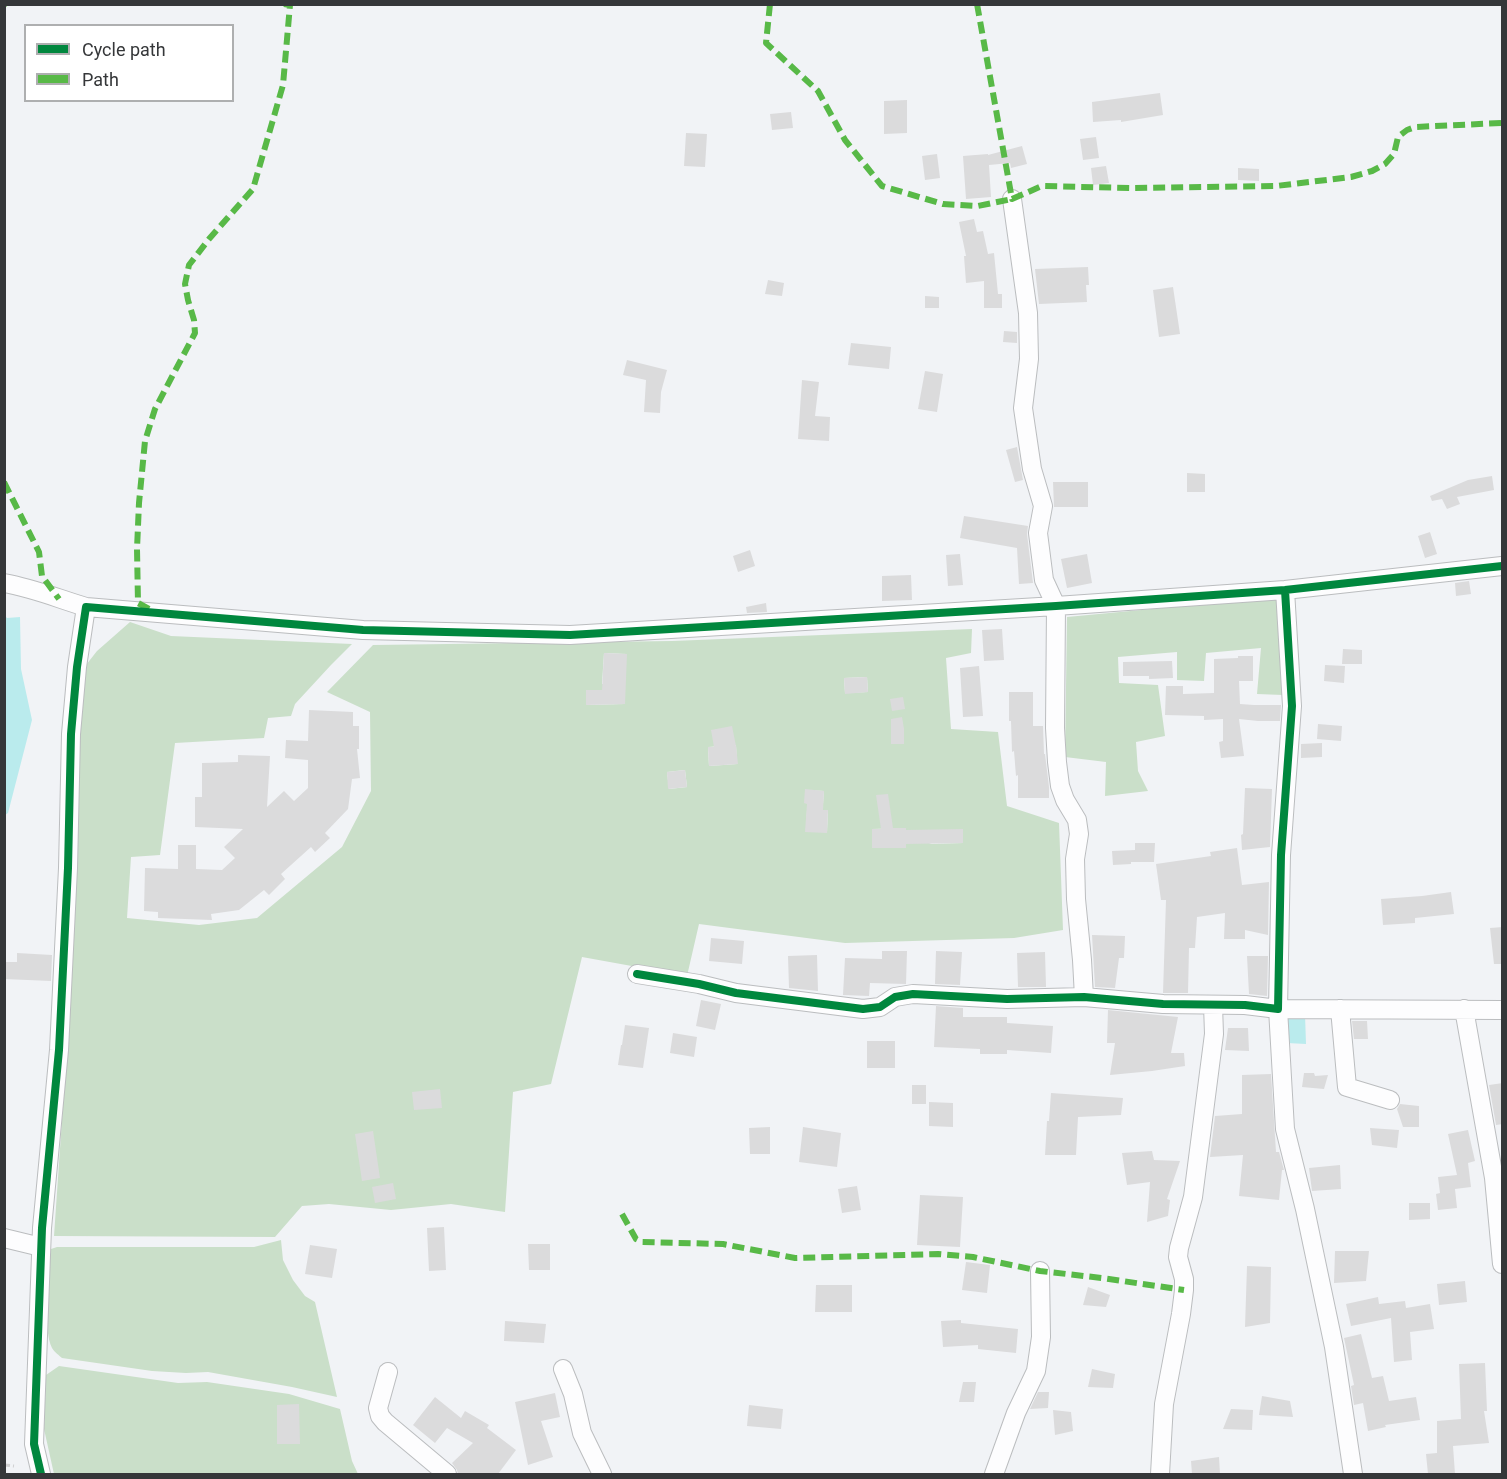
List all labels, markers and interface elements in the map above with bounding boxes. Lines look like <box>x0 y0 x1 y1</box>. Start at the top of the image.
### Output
legend <box>24 24 234 102</box>
text: Cycle path <box>82 39 166 60</box>
text: Path <box>82 69 119 90</box>

